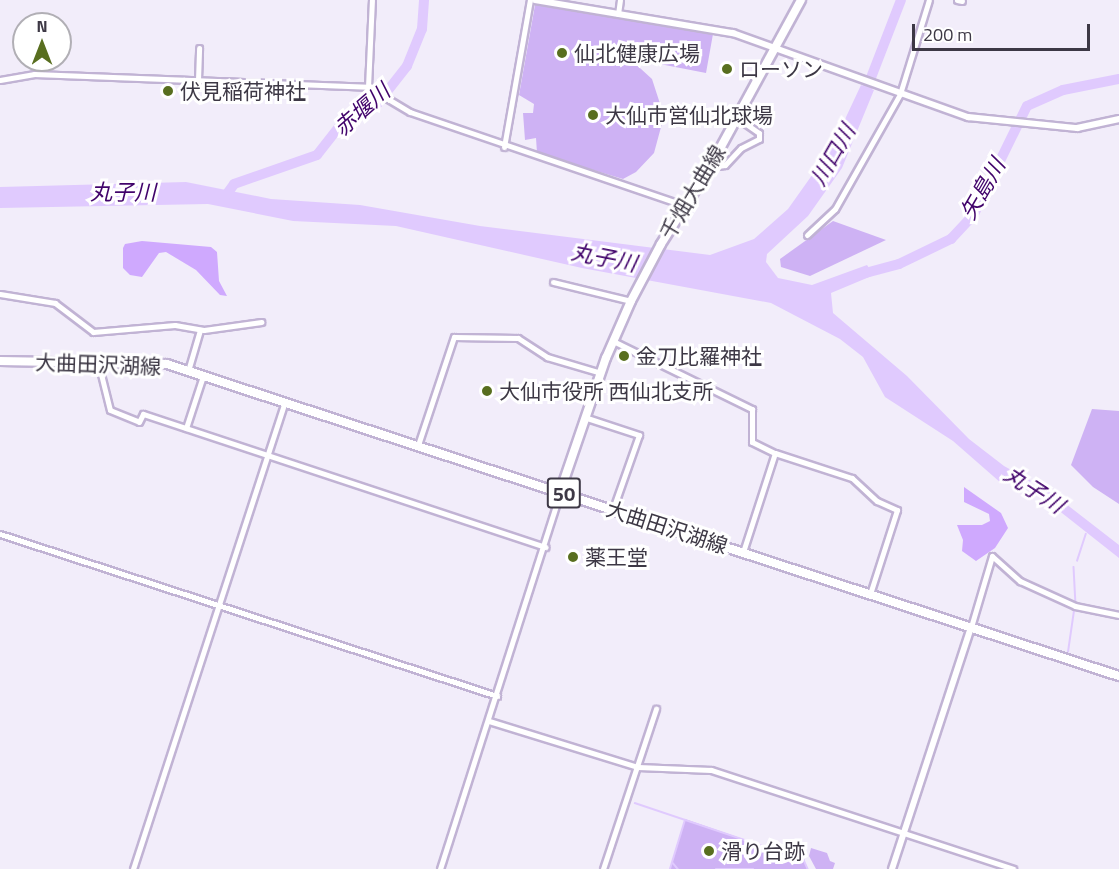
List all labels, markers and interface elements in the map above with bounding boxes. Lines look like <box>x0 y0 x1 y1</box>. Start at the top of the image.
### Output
north arrow <box>12 12 72 72</box>
scale bar <box>915 12 1094 50</box>
text: N <box>36 14 48 38</box>
text: 200 m <box>923 21 972 48</box>
place label: 仙北健康広場 <box>574 40 700 66</box>
marker: 仙北健康広場 <box>555 46 569 60</box>
place label: ローソン <box>739 56 823 82</box>
marker: ローソン <box>720 62 734 76</box>
place label: 伏見稲荷神社 <box>180 78 306 104</box>
water label: 赤堰川 <box>328 78 396 142</box>
marker: 伏見稲荷神社 <box>161 84 175 98</box>
place label: 大仙市営仙北球場 <box>605 102 773 128</box>
marker: 大仙市営仙北球場 <box>586 108 600 122</box>
water label: 川口川 <box>805 120 861 190</box>
street label: 千畑大曲線 <box>654 141 730 243</box>
water label: 矢島川 <box>955 154 1011 224</box>
water label: 丸子川 <box>90 180 156 206</box>
water label: 丸子川 <box>569 239 639 277</box>
place label: 金刀比羅神社 <box>636 343 762 369</box>
street label: 大曲田沢湖線 <box>35 349 161 379</box>
marker: 金刀比羅神社 <box>617 349 631 363</box>
place label: 大仙市役所 西仙北支所 <box>499 378 714 404</box>
marker: 大仙市役所 西仙北支所 <box>480 384 494 398</box>
water label: 丸子川 <box>999 461 1069 519</box>
road number: 50 <box>546 476 582 510</box>
street label: 大曲田沢湖線 <box>603 496 731 558</box>
place label: 薬王堂 <box>585 544 648 570</box>
marker: 薬王堂 <box>566 550 580 564</box>
place label: 滑り台跡 <box>721 838 805 864</box>
marker: 滑り台跡 <box>702 844 716 858</box>

